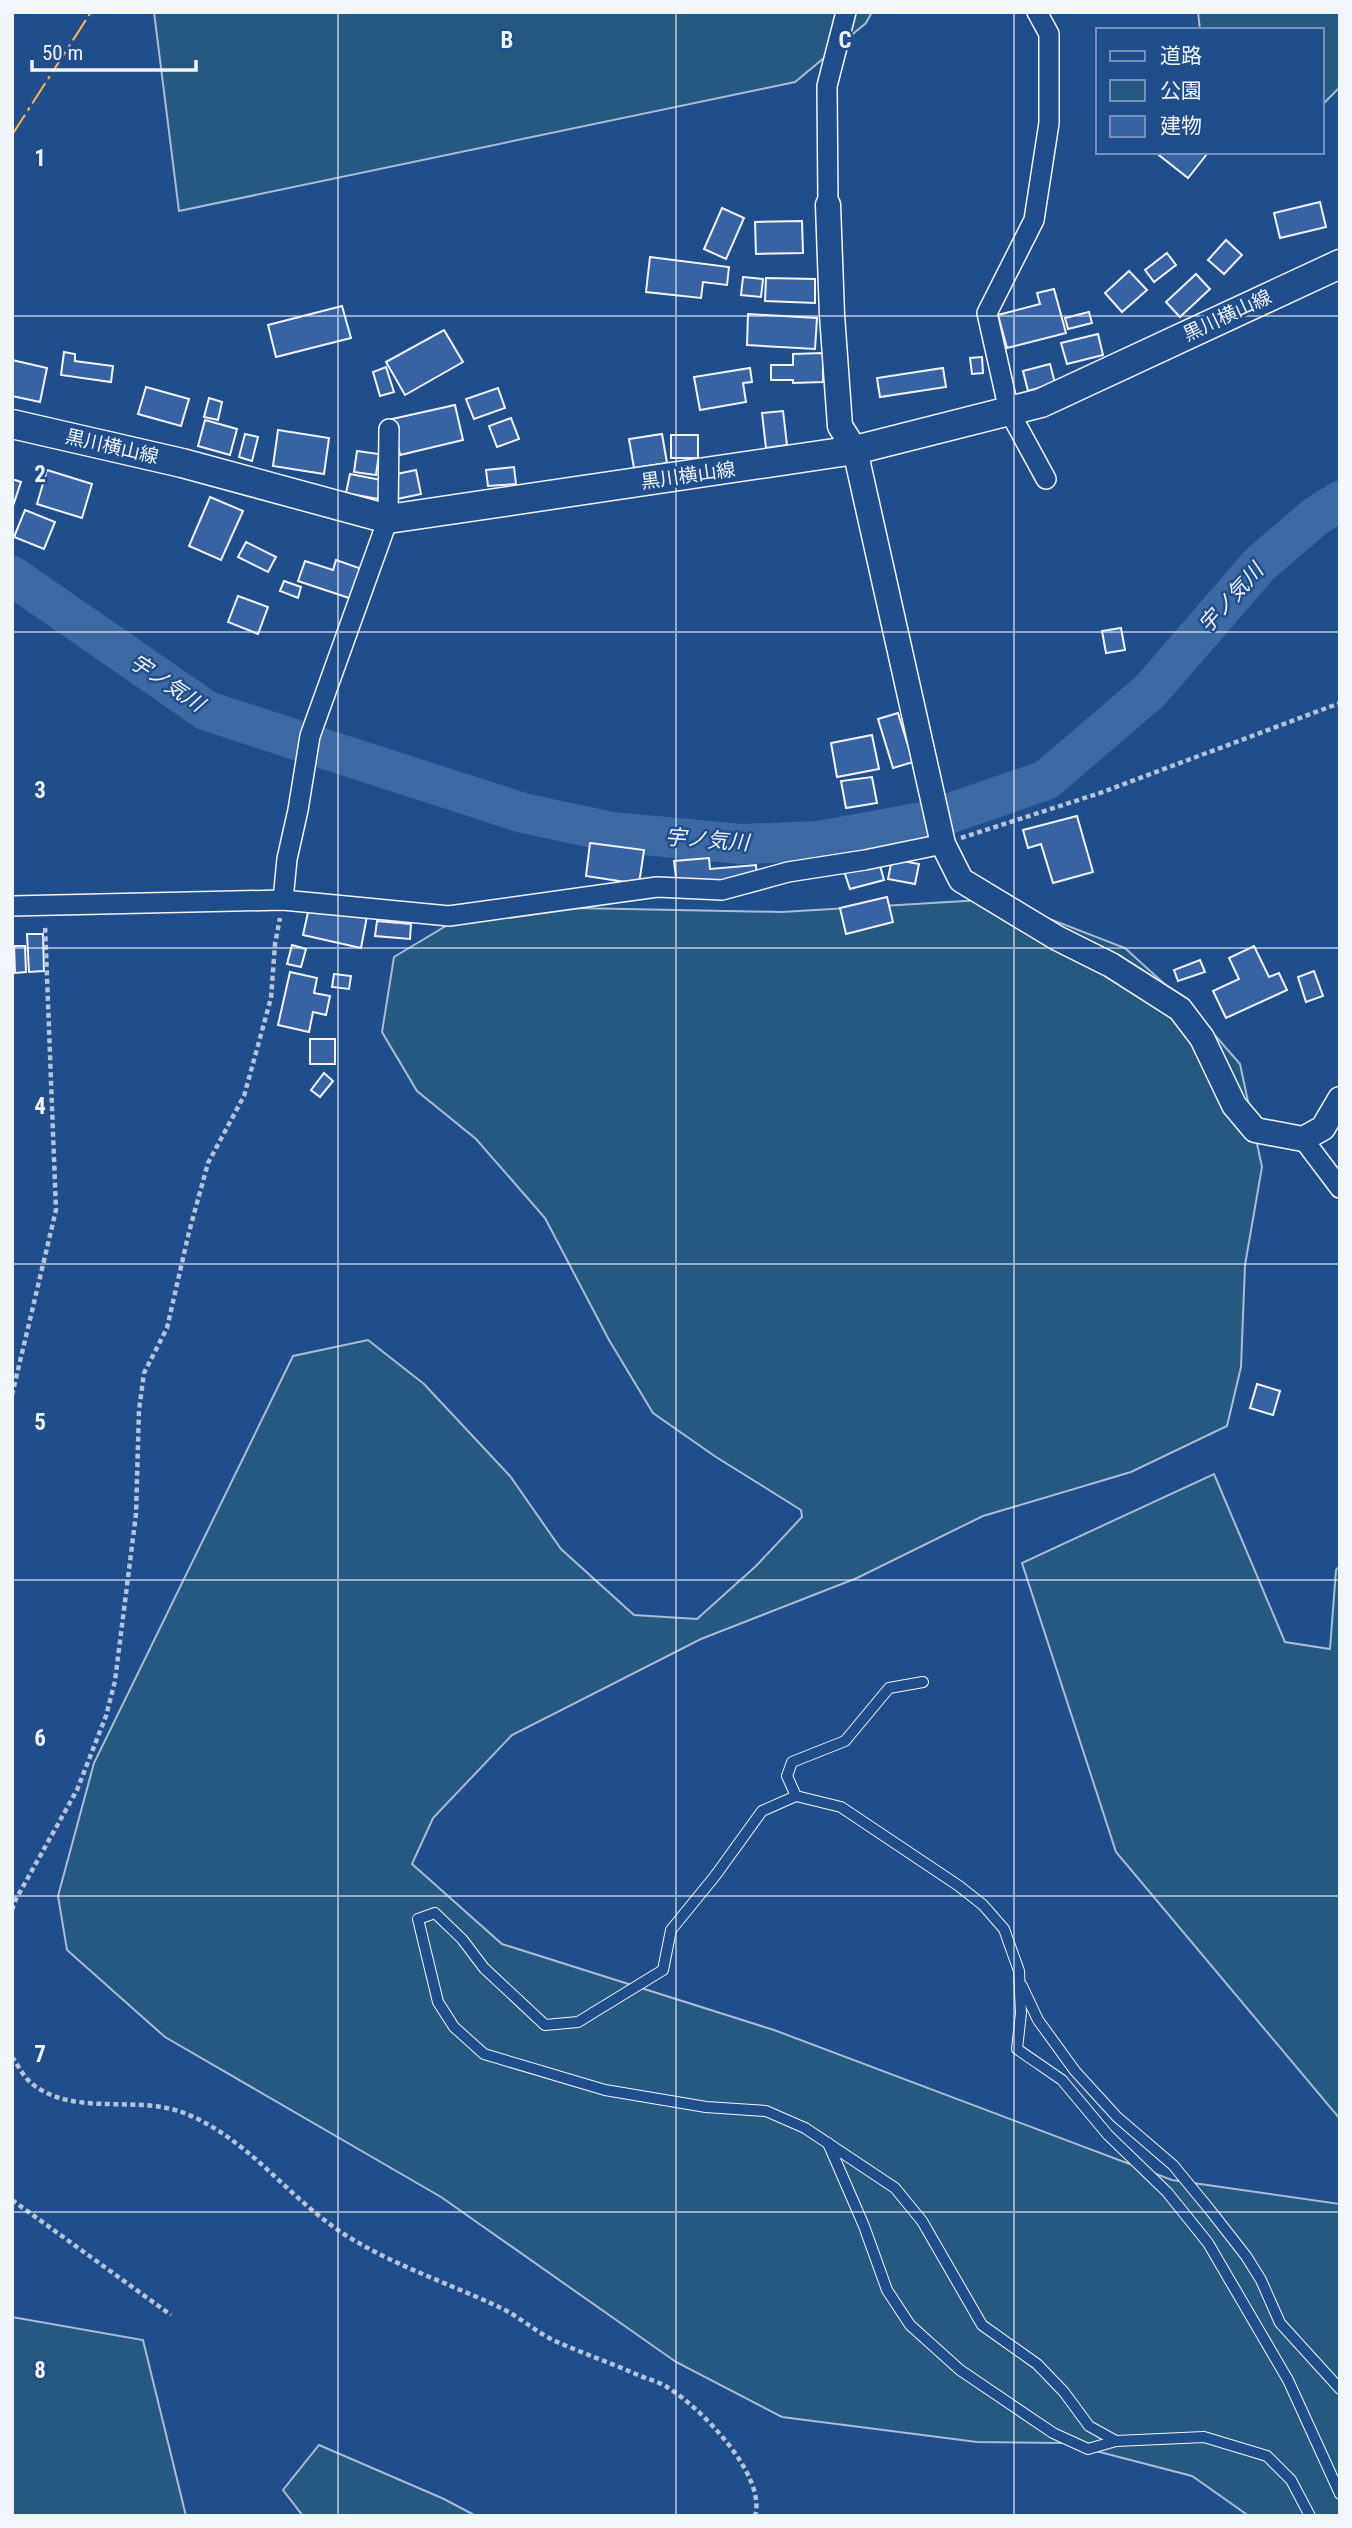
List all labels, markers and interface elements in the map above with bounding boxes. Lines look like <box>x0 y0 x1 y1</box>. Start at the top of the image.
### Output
text: B <box>501 27 513 54</box>
text: C <box>838 27 852 54</box>
scale bar <box>32 28 196 72</box>
legend <box>1096 28 1324 154</box>
text: 50 m <box>42 41 83 65</box>
text: 道路 <box>1160 44 1202 68</box>
text: 公園 <box>1160 79 1202 103</box>
text: 建物 <box>1160 114 1202 138</box>
text: 1 <box>34 145 46 172</box>
street label: 黒川横山線 <box>1179 285 1275 346</box>
street label: 黒川横山線 <box>63 425 161 468</box>
street label: 黒川横山線 <box>639 457 737 493</box>
text: 2 <box>34 461 46 488</box>
water label: 宇ノ気川 <box>1194 557 1269 637</box>
water label: 宇ノ気川 <box>125 650 210 718</box>
text: 3 <box>34 777 46 804</box>
water label: 宇ノ気川 <box>664 825 752 855</box>
text: 4 <box>34 1093 46 1120</box>
text: 5 <box>34 1409 46 1436</box>
text: 6 <box>34 1725 46 1752</box>
text: 7 <box>34 2041 46 2068</box>
text: 8 <box>34 2357 46 2384</box>

